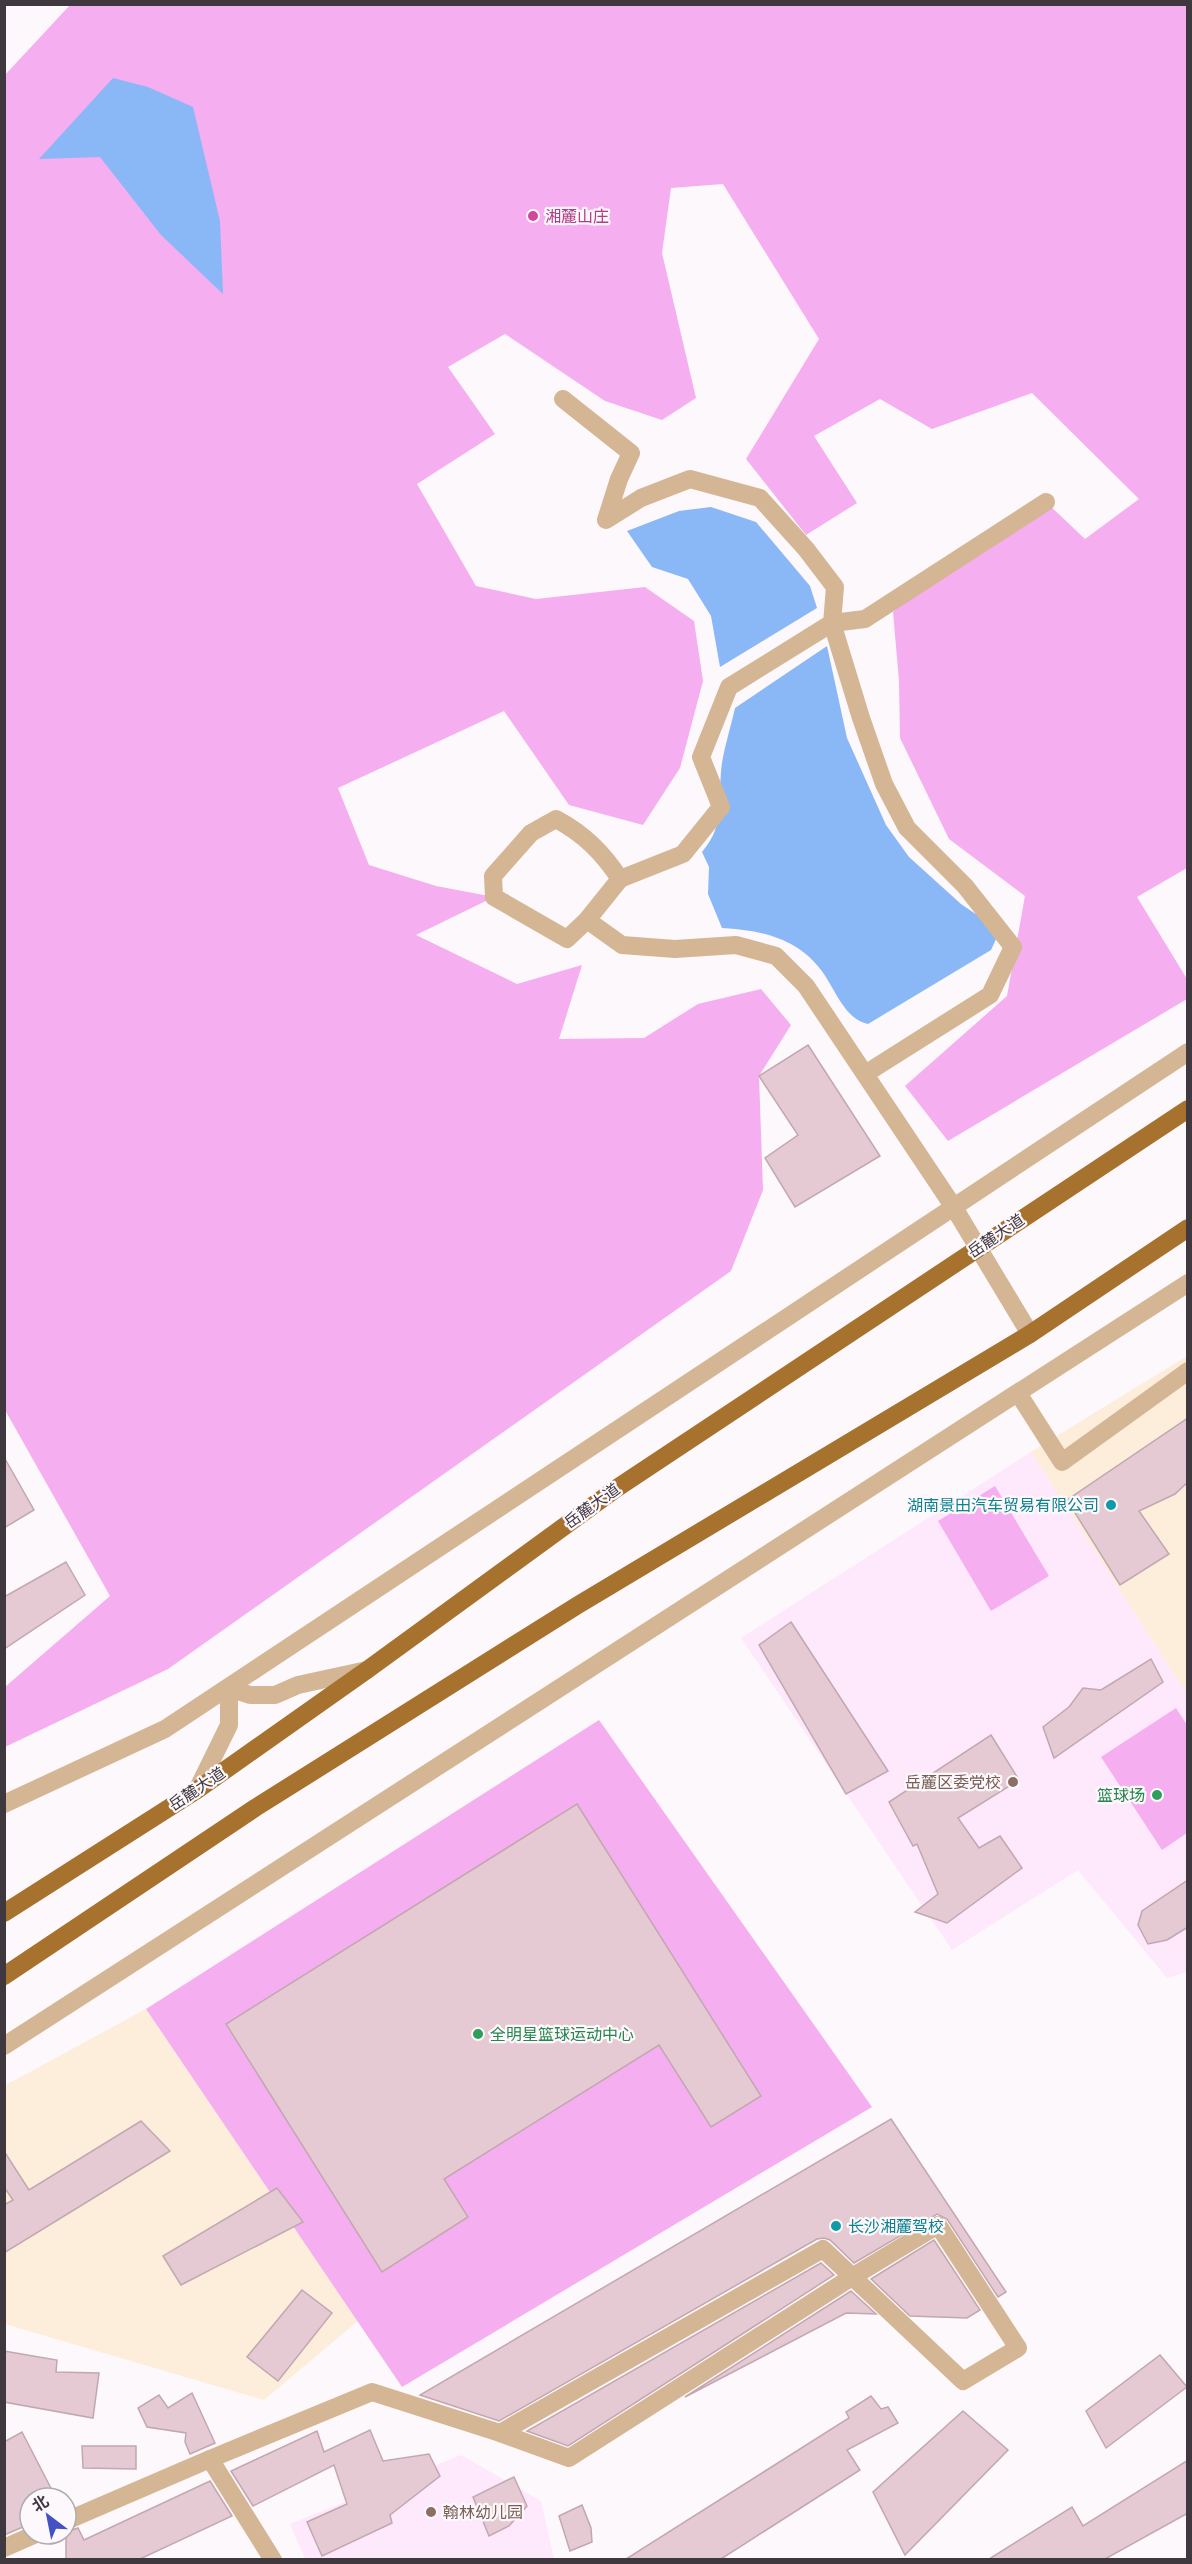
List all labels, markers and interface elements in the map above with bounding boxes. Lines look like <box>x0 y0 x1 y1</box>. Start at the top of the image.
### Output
place label: 湘麓山庄 <box>545 208 609 225</box>
marker: 湘麓山庄 <box>526 209 540 223</box>
street label: 岳麓大道 <box>965 1211 1027 1261</box>
street label: 岳麓大道 <box>561 1480 623 1532</box>
place label: 湖南景田汽车贸易有限公司 <box>907 1497 1099 1514</box>
marker: 湖南景田汽车贸易有限公司 <box>1104 1498 1118 1512</box>
street label: 岳麓大道 <box>166 1764 228 1814</box>
place label: 岳麓区委党校 <box>905 1774 1001 1791</box>
marker: 岳麓区委党校 <box>1006 1775 1020 1789</box>
place label: 篮球场 <box>1097 1787 1145 1804</box>
marker: 篮球场 <box>1150 1788 1164 1802</box>
place label: 全明星篮球运动中心 <box>490 2026 634 2043</box>
marker: 全明星篮球运动中心 <box>471 2027 485 2041</box>
place label: 长沙湘麓驾校 <box>848 2218 944 2235</box>
marker: 长沙湘麓驾校 <box>829 2219 843 2233</box>
north arrow <box>18 2486 78 2546</box>
text: 北 <box>29 2492 52 2515</box>
place label: 翰林幼儿园 <box>443 2504 523 2521</box>
marker: 翰林幼儿园 <box>424 2505 438 2519</box>

